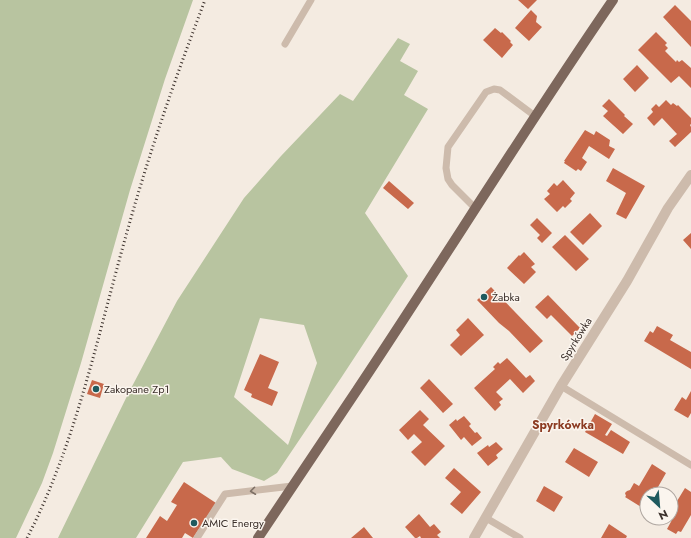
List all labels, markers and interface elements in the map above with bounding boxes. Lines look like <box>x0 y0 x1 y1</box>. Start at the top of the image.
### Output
place label: Żabka <box>492 289 520 305</box>
marker: Żabka <box>479 292 489 302</box>
street label: Spyrkówka <box>556 314 596 364</box>
place label: Zakopane Zp1 <box>104 381 169 397</box>
marker: Zakopane Zp1 <box>91 384 101 394</box>
district label: Spyrkówka <box>532 416 594 434</box>
one-way arrow <box>250 486 256 495</box>
north arrow <box>639 486 679 526</box>
text: N <box>656 506 671 524</box>
place label: AMIC Energy <box>202 515 264 531</box>
marker: AMIC Energy <box>189 518 199 528</box>

